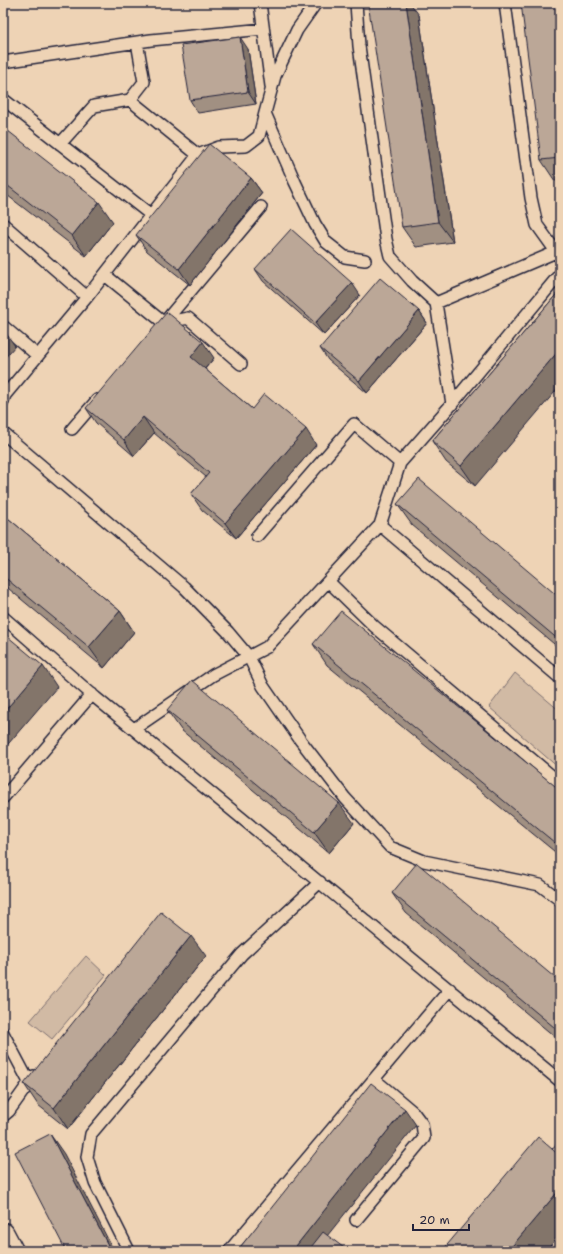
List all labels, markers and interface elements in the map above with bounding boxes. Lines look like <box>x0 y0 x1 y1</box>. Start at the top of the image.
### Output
scale bar <box>413 1206 469 1232</box>
text: 20 m <box>419 1212 450 1228</box>

